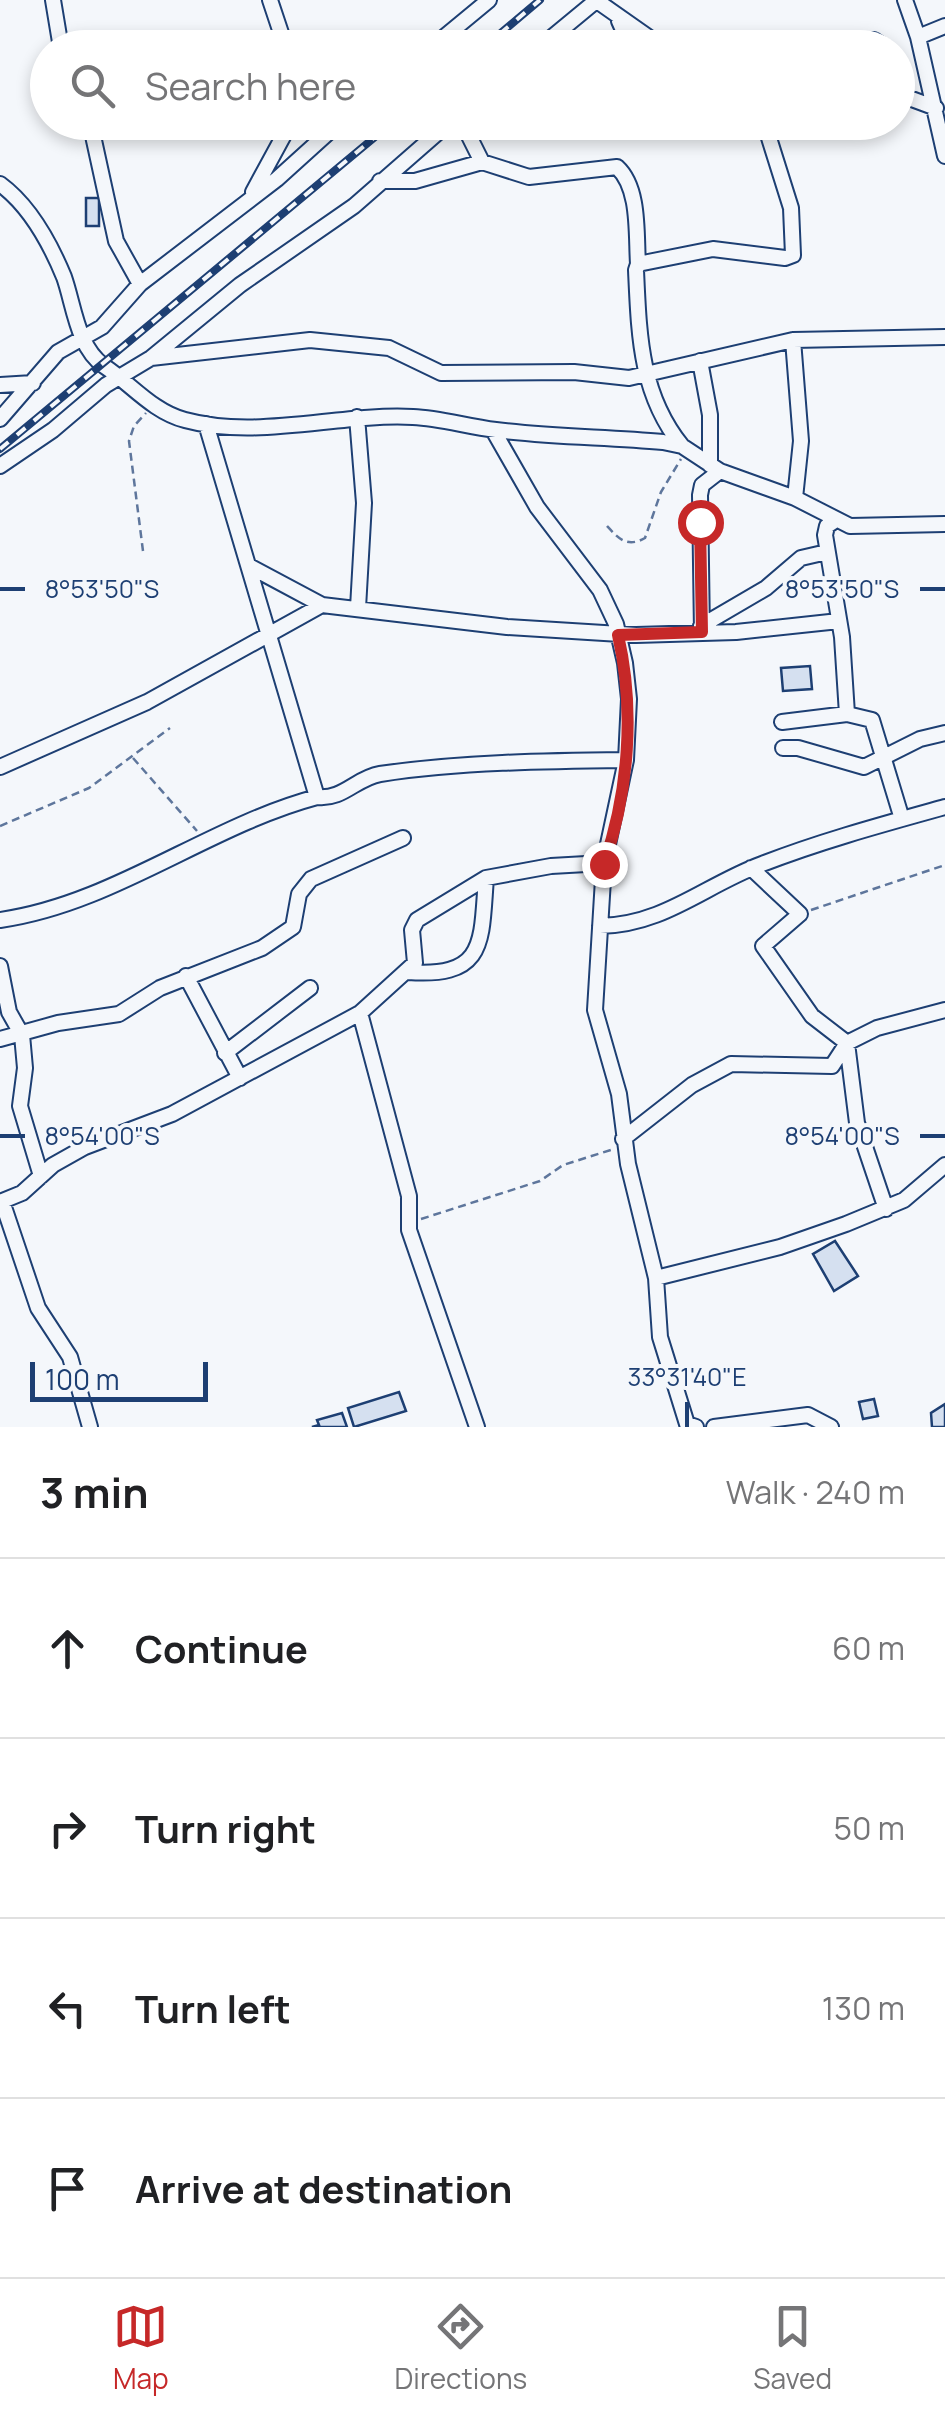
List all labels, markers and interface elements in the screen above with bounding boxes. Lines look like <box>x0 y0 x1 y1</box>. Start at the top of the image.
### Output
search box <box>30 30 915 140</box>
icon: search <box>65 58 120 113</box>
text: Search here <box>145 59 356 111</box>
route start <box>678 500 724 546</box>
text: 8°53'50"S <box>45 571 159 606</box>
text: 8°53'50"S <box>785 571 899 606</box>
route end <box>582 842 628 888</box>
text: 8°54'00"S <box>44 1118 160 1153</box>
text: 8°54'00"S <box>784 1118 900 1153</box>
scale bar <box>30 1357 208 1402</box>
text: 33°31'40"E <box>628 1359 746 1394</box>
text: 100 m <box>45 1360 119 1398</box>
text: 3 min <box>40 1463 149 1521</box>
text: Walk · 240 m <box>726 1470 905 1514</box>
icon: ahead <box>40 1621 95 1676</box>
text: Continue <box>135 1622 308 1674</box>
text: 60 m <box>832 1626 905 1670</box>
icon: right <box>40 1801 95 1856</box>
text: Turn right <box>135 1802 316 1854</box>
text: 50 m <box>833 1806 905 1850</box>
icon: left <box>40 1981 95 2036</box>
text: Turn left <box>135 1982 291 2034</box>
text: 130 m <box>822 1986 905 2030</box>
icon: arrive <box>40 2161 95 2216</box>
text: Arrive at destination <box>135 2162 512 2214</box>
tab: Map <box>113 2299 169 2397</box>
tab: Directions <box>395 2299 527 2397</box>
tab: Saved <box>753 2299 832 2397</box>

